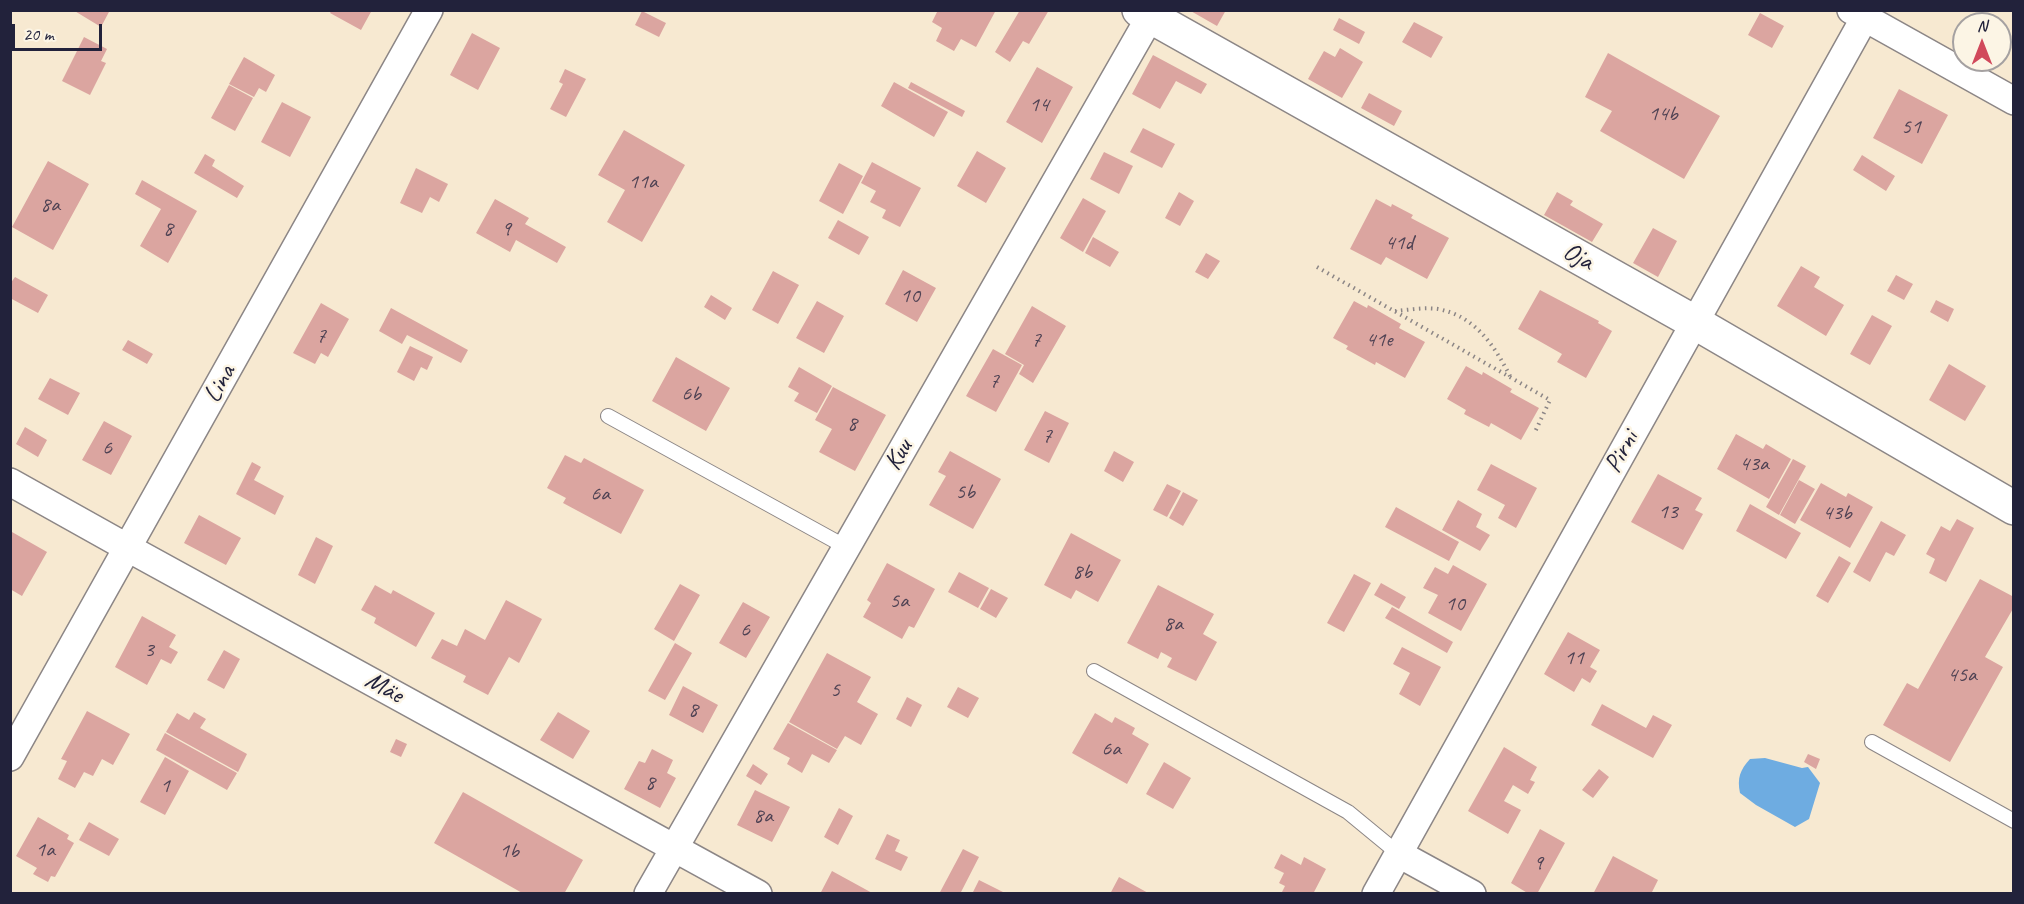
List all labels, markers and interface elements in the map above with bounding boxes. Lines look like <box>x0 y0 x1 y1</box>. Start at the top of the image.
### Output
scale bar <box>15 12 105 50</box>
north arrow <box>1952 12 2012 72</box>
text: N <box>1977 16 1987 36</box>
text: 20 m <box>23 23 54 45</box>
house number: 14 <box>1029 92 1049 118</box>
house number: 14b <box>1648 101 1678 127</box>
house number: 51 <box>1901 114 1921 140</box>
house number: 11a <box>628 169 658 195</box>
house number: 8a <box>40 192 60 218</box>
house number: 8 <box>163 216 173 242</box>
house number: 9 <box>501 216 511 242</box>
house number: 41d <box>1385 230 1413 256</box>
street label: Oja <box>1557 236 1599 278</box>
house number: 10 <box>900 283 920 309</box>
house number: 7 <box>316 323 326 349</box>
house number: 7 <box>1031 327 1041 353</box>
house number: 41e <box>1366 327 1392 353</box>
street label: Lina <box>197 360 243 408</box>
house number: 7 <box>989 368 999 394</box>
house number: 6b <box>681 381 701 407</box>
house number: 8 <box>847 411 857 437</box>
house number: 7 <box>1042 423 1052 449</box>
street label: Pirni <box>1598 426 1646 478</box>
street label: Kuu <box>878 434 920 476</box>
house number: 6 <box>102 435 112 461</box>
house number: 43a <box>1739 451 1769 477</box>
house number: 5b <box>955 479 975 505</box>
house number: 6a <box>590 481 610 507</box>
house number: 13 <box>1658 499 1678 525</box>
house number: 43b <box>1822 500 1852 526</box>
house number: 8b <box>1072 559 1092 585</box>
house number: 5a <box>889 588 909 614</box>
house number: 10 <box>1445 591 1465 617</box>
house number: 8a <box>1163 611 1183 637</box>
house number: 6 <box>740 617 750 643</box>
house number: 3 <box>144 637 154 663</box>
house number: 11 <box>1564 645 1584 671</box>
house number: 45a <box>1947 662 1977 688</box>
street label: Mäe <box>360 665 408 711</box>
house number: 5 <box>830 677 840 703</box>
house number: 8 <box>688 697 698 723</box>
house number: 6a <box>1101 736 1121 762</box>
house number: 8 <box>645 770 655 796</box>
house number: 1 <box>160 773 170 799</box>
house number: 8a <box>753 803 773 829</box>
house number: 1a <box>35 837 55 863</box>
house number: 1b <box>499 838 519 864</box>
house number: 9 <box>1533 850 1543 876</box>

